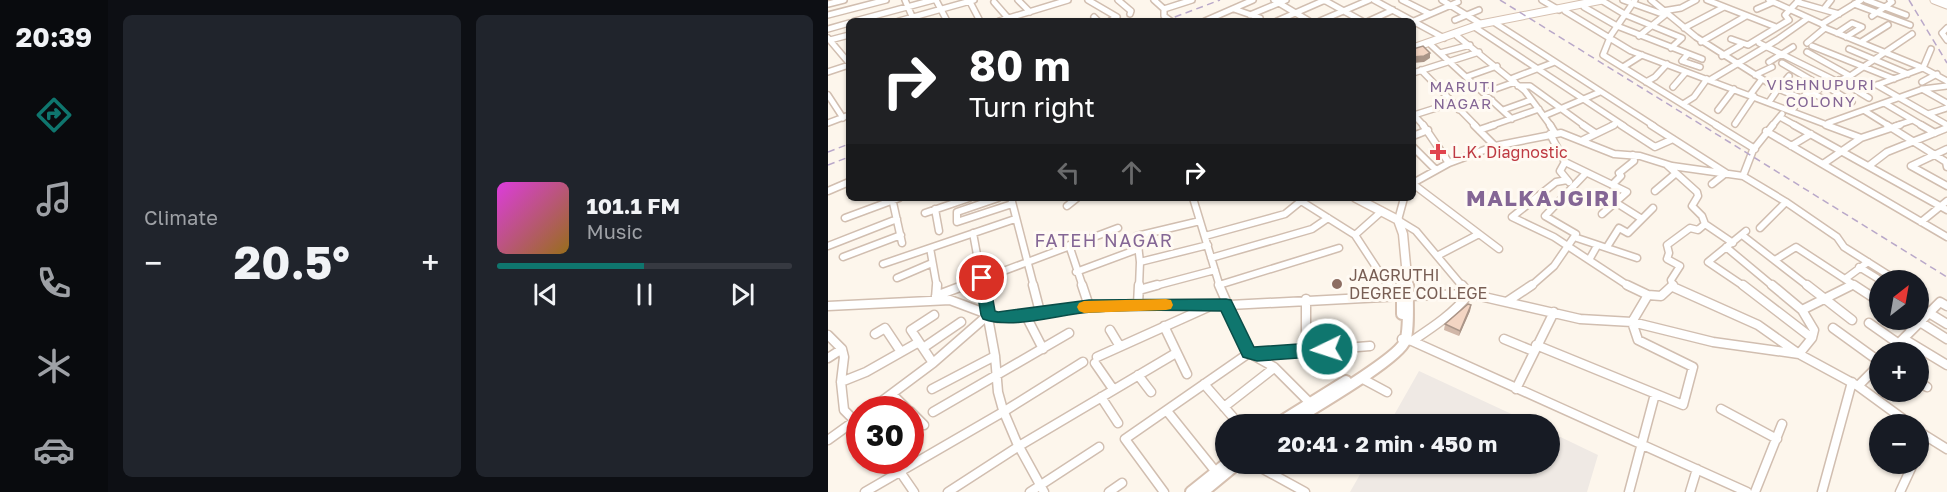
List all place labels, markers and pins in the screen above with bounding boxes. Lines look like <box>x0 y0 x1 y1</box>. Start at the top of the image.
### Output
place label: L.K. Diagnostic <box>1452 142 1568 162</box>
marker: L.K. Diagnostic <box>1429 143 1447 161</box>
pin <box>956 252 1007 303</box>
place label: JAAGRUTHI DEGREE COLLEGE <box>1349 265 1487 303</box>
marker: JAAGRUTHI DEGREE COLLEGE <box>1330 277 1344 291</box>

